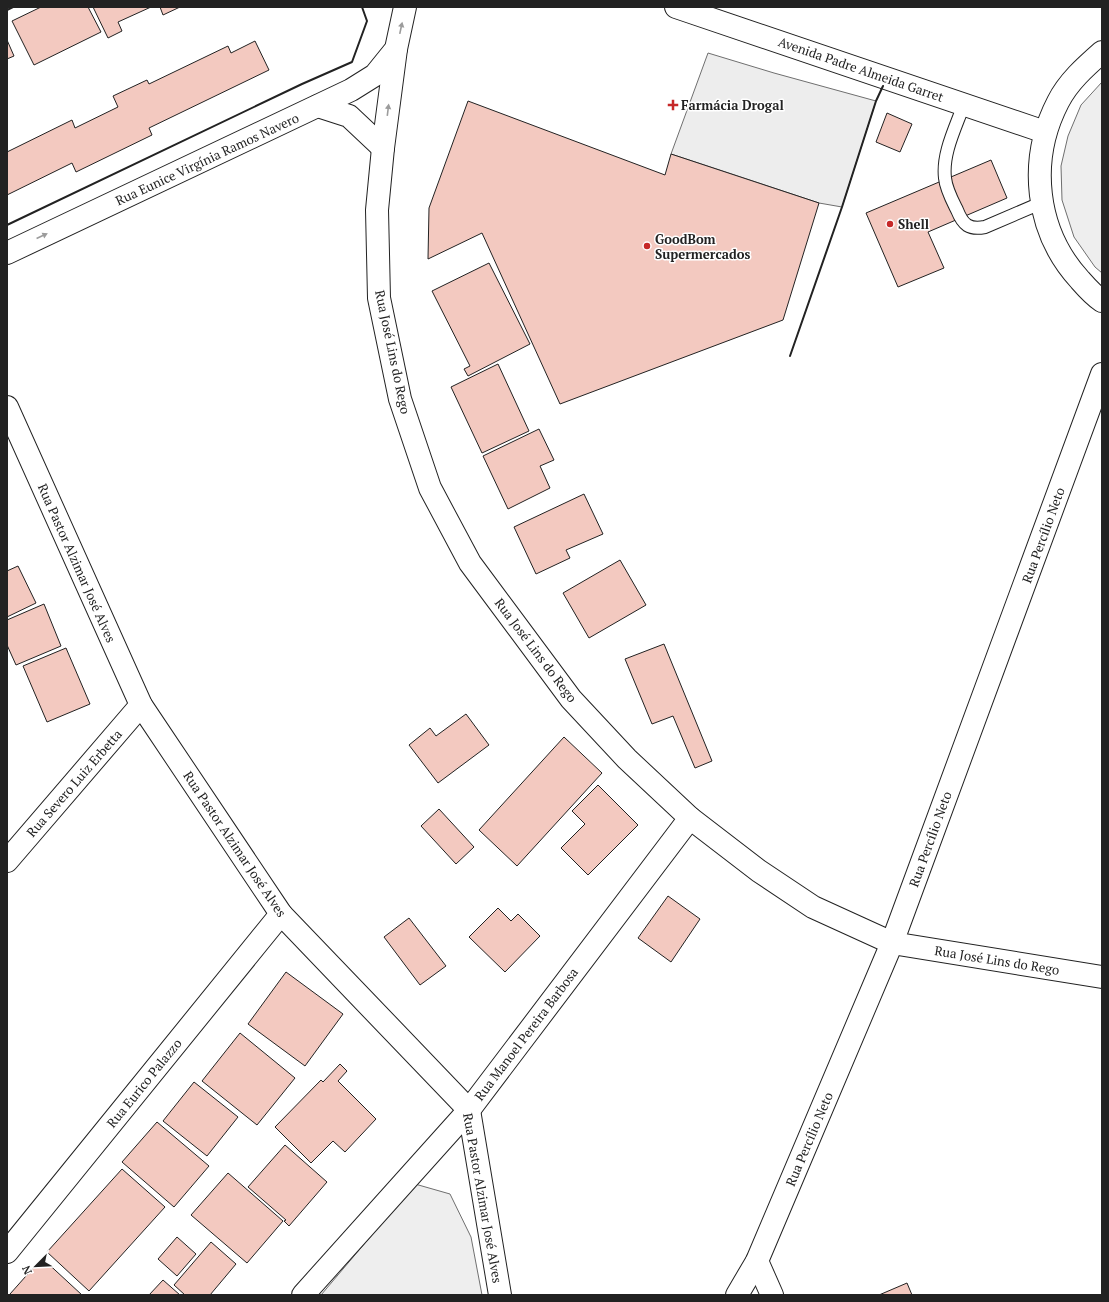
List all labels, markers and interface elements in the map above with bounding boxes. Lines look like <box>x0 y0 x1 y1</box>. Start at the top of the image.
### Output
one-way arrow <box>398 22 404 34</box>
street label: Avenida Padre Almeida Garret <box>776 32 946 106</box>
place label: Farmácia Drogal <box>681 96 784 114</box>
marker: Farmácia Drogal <box>668 100 678 110</box>
one-way arrow <box>385 104 392 116</box>
street label: Rua Eunice Virgínia Ramos Navero <box>112 108 302 210</box>
place label: Shell <box>898 215 929 233</box>
marker: Shell <box>885 219 895 229</box>
place label: GoodBom Supermercados <box>655 230 750 263</box>
one-way arrow <box>37 233 48 239</box>
marker: GoodBom Supermercados <box>642 241 652 251</box>
street label: Rua José Lins do Rego <box>371 288 415 416</box>
street label: Rua Pastor Alzimar José Alves <box>34 481 120 645</box>
street label: Rua Percílio Neto <box>1017 485 1069 585</box>
street label: Rua José Lins do Rego <box>491 594 581 706</box>
street label: Rua Severo Luiz Erbetta <box>22 725 126 841</box>
street label: Rua Pastor Alzimar José Alves <box>179 768 291 920</box>
street label: Rua Percílio Neto <box>904 789 956 889</box>
street label: Rua José Lins do Rego <box>933 941 1061 979</box>
street label: Rua Manoel Pereira Barbosa <box>470 964 582 1104</box>
street label: Rua Eurico Palazzo <box>102 1035 186 1131</box>
street label: Rua Percílio Neto <box>781 1089 837 1189</box>
street label: Rua Pastor Alzimar José Alves <box>459 1112 507 1284</box>
north arrow <box>16 1246 56 1286</box>
text: N <box>19 1263 35 1277</box>

